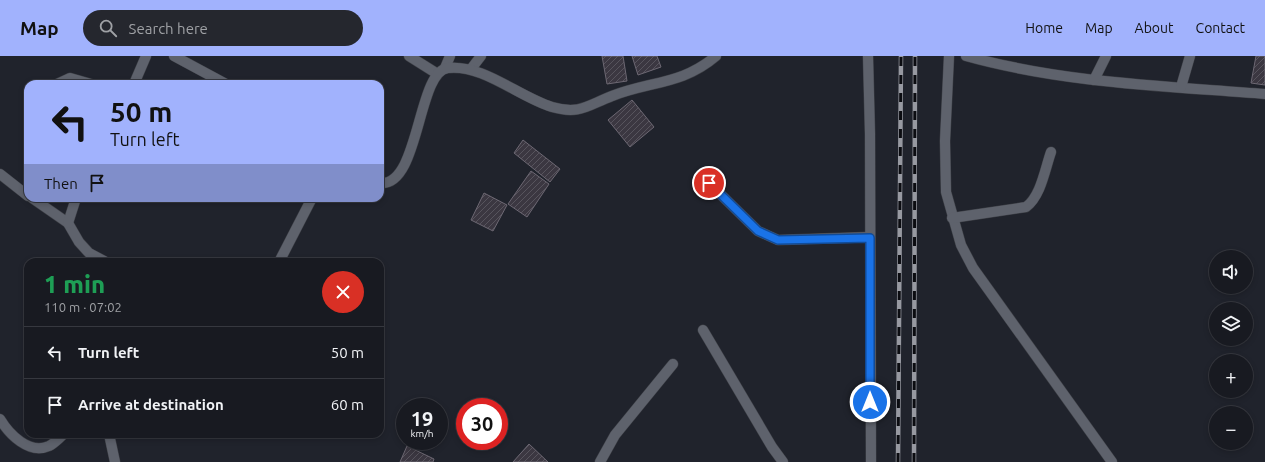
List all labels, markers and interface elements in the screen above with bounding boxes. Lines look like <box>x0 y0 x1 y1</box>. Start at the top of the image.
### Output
search box <box>83 10 363 46</box>
text: Map <box>20 17 59 39</box>
icon: search <box>97 17 119 39</box>
text: Search here <box>129 20 208 37</box>
text: Home <box>1025 20 1063 36</box>
text: Map <box>1085 20 1113 36</box>
text: About <box>1135 20 1174 36</box>
text: Contact <box>1196 20 1245 36</box>
icon: left <box>44 96 96 148</box>
text: 50 m <box>110 96 172 127</box>
text: Turn left <box>110 129 180 149</box>
pin <box>692 166 726 200</box>
icon: arrive <box>86 172 108 194</box>
icon: arrive <box>698 172 720 194</box>
text: Then <box>44 175 78 192</box>
map controls <box>1209 250 1253 450</box>
button: sound <box>1209 250 1253 294</box>
text: 1 min <box>44 271 105 298</box>
button: close <box>322 271 364 313</box>
text: 110 m · 07:02 <box>44 300 122 314</box>
button: layers <box>1209 302 1253 346</box>
icon: left <box>44 342 66 364</box>
text: Turn left <box>78 344 139 361</box>
text: 50 m <box>331 344 364 361</box>
button: + <box>1209 354 1253 398</box>
position arrow <box>849 381 891 423</box>
icon: arrive <box>44 394 66 416</box>
text: Arrive at destination <box>78 396 224 413</box>
text: 60 m <box>331 396 364 413</box>
speed limit sign: 30 <box>456 398 508 450</box>
button: − <box>1209 406 1253 450</box>
text: 19 <box>411 407 433 430</box>
text: km/h <box>410 428 434 439</box>

